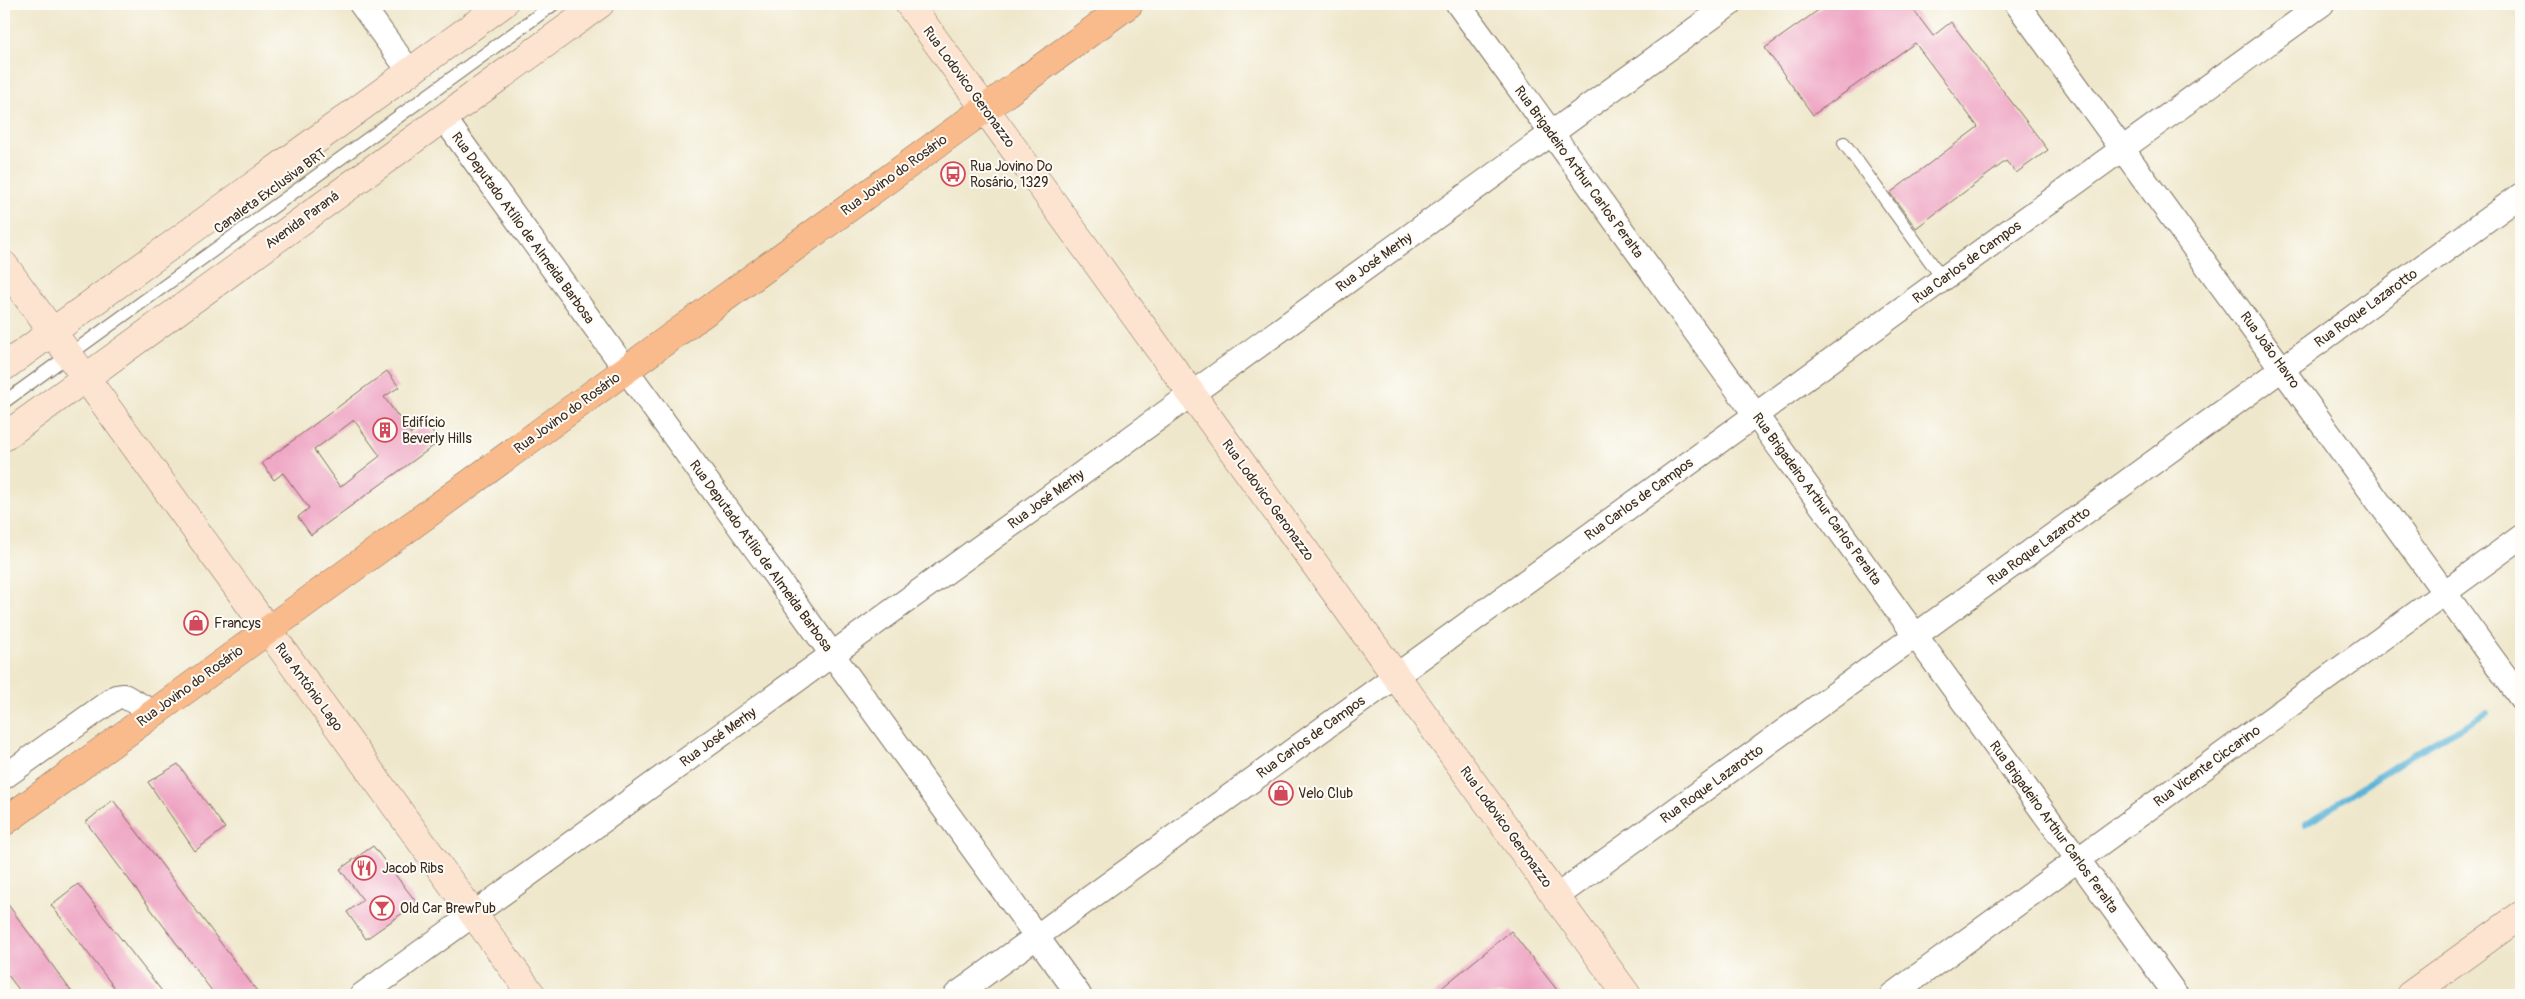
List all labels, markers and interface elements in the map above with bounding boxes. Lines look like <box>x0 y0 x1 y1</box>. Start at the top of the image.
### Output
street label: Rua Lodovico Geronazzo <box>919 23 1019 151</box>
street label: Rua Brigadeiro Arthur Carlos Peralta <box>1511 83 1647 261</box>
street label: Rua Deputado Atílio de Almeida Barbosa <box>448 129 598 327</box>
street label: Rua Jovino do Rosário <box>838 131 951 219</box>
street label: Canaleta Exclusiva BRT <box>211 144 330 237</box>
place label: Rua Jovino Do Rosário, 1329 <box>970 158 1053 191</box>
bus stop icon: Rua Jovino Do Rosário, 1329 <box>940 161 966 187</box>
street label: Avenida Paraná <box>262 187 342 253</box>
street label: Rua Carlos de Campos <box>1909 217 2025 307</box>
street label: Rua José Merhy <box>1333 229 1415 295</box>
street label: Rua Roque Lazarotto <box>2311 265 2421 351</box>
street label: Rua João Havro <box>2236 308 2304 392</box>
street label: Rua Jovino do Rosário <box>511 369 624 457</box>
street label: Rua Brigadeiro Arthur Carlos Peralta <box>1749 410 1885 588</box>
place label: Edifício Beverly Hills <box>402 414 472 447</box>
building icon: Edifício Beverly Hills <box>372 417 398 443</box>
street label: Rua Lodovico Geronazzo <box>1218 436 1318 564</box>
street label: Rua Carlos de Campos <box>1581 454 1697 544</box>
street label: Rua Deputado Atílio de Almeida Barbosa <box>686 457 836 655</box>
street label: Rua José Merhy <box>1005 466 1087 532</box>
street label: Rua Roque Lazarotto <box>1984 503 2094 589</box>
shop icon: Francys <box>183 610 209 636</box>
place label: Francys <box>214 615 262 632</box>
street label: Rua Antônio Lago <box>271 640 347 735</box>
street label: Rua Jovino do Rosário <box>134 642 247 730</box>
street label: Rua Carlos de Campos <box>1253 692 1369 782</box>
street label: Rua José Merhy <box>677 704 759 770</box>
street label: Rua Vicente Ciccarino <box>2150 721 2264 810</box>
street label: Rua Brigadeiro Arthur Carlos Peralta <box>1986 738 2122 916</box>
street label: Rua Roque Lazarotto <box>1657 741 1767 827</box>
street label: Rua Lodovico Geronazzo <box>1456 763 1556 891</box>
shop icon: Velo Club <box>1268 780 1294 806</box>
place label: Velo Club <box>1298 785 1353 802</box>
restaurant icon: Jacob Ribs <box>351 855 377 881</box>
place label: Jacob Ribs <box>382 860 444 877</box>
bar icon: Old Car BrewPub <box>369 895 395 921</box>
place label: Old Car BrewPub <box>400 900 496 917</box>

